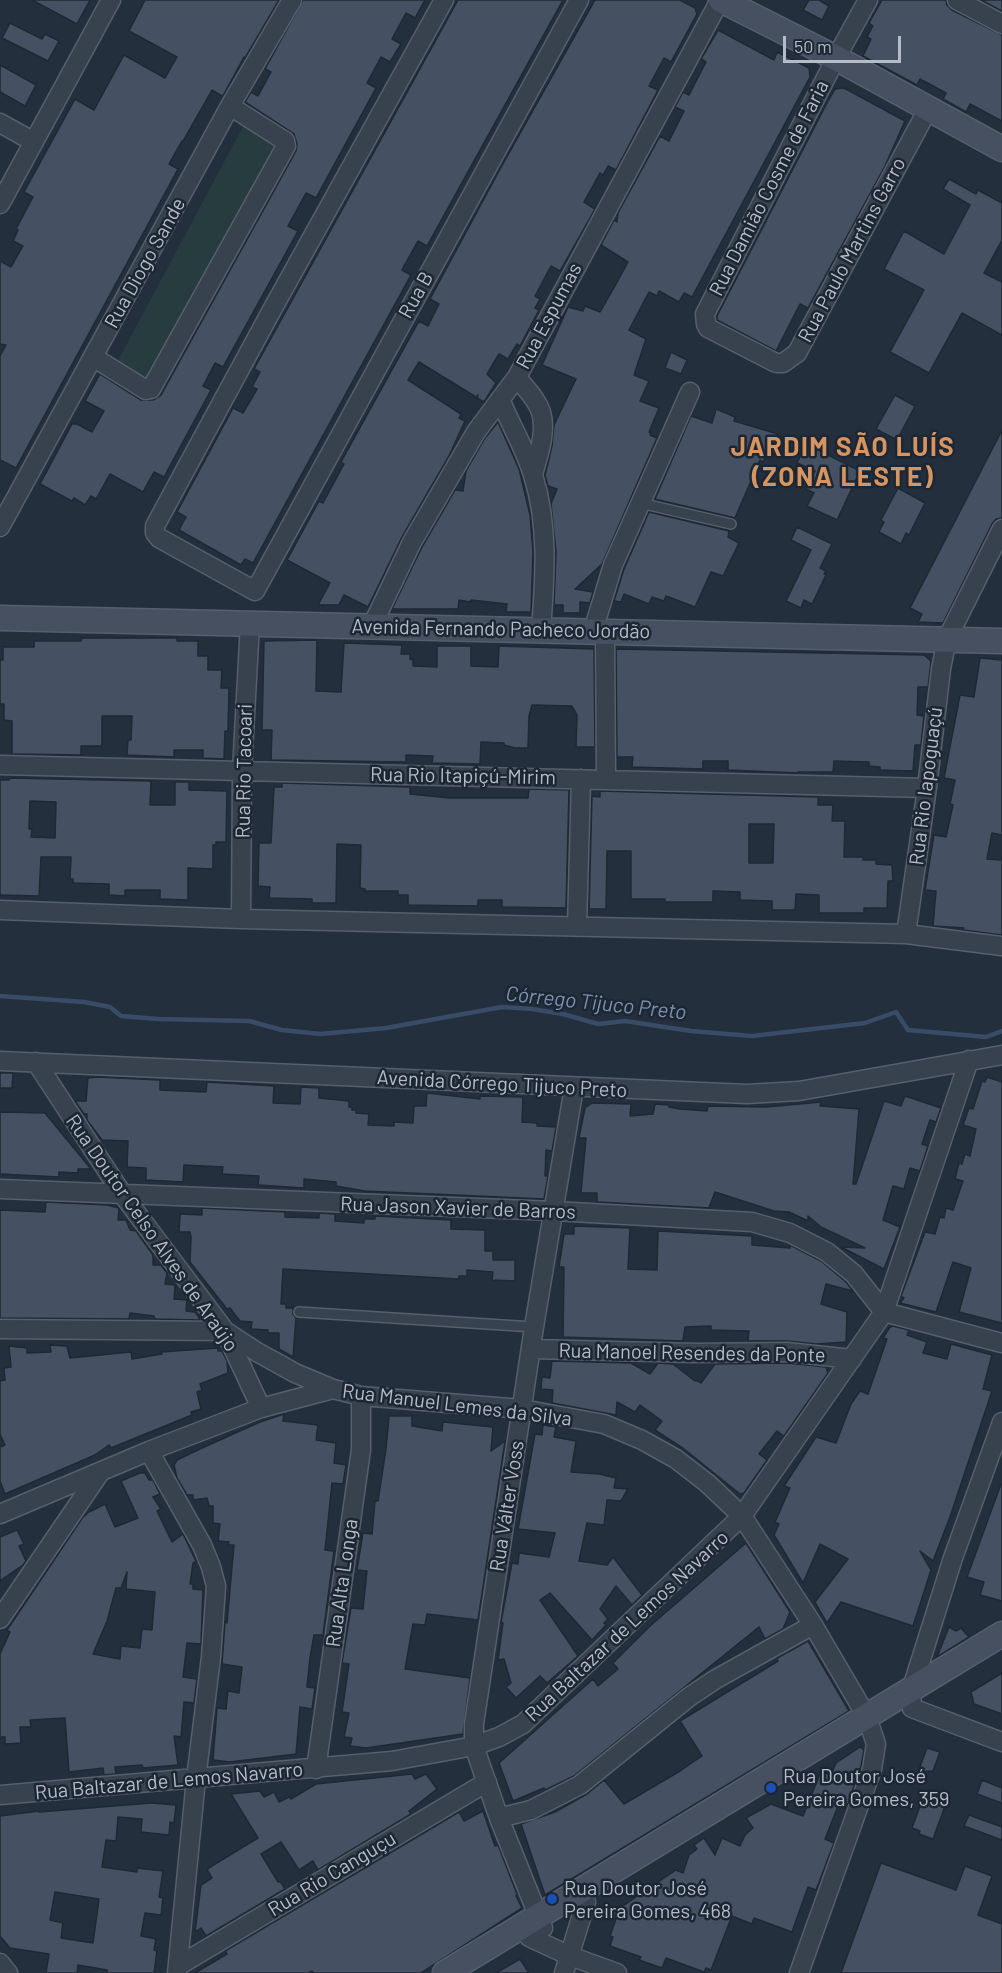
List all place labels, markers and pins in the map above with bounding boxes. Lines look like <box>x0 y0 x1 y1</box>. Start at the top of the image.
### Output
place label: Rua Doutor José Pereira Gomes, 359 <box>783 1764 949 1811</box>
marker: Rua Doutor José Pereira Gomes, 359 <box>764 1781 778 1795</box>
place label: Rua Doutor José Pereira Gomes, 468 <box>564 1876 731 1923</box>
marker: Rua Doutor José Pereira Gomes, 468 <box>545 1892 559 1906</box>

